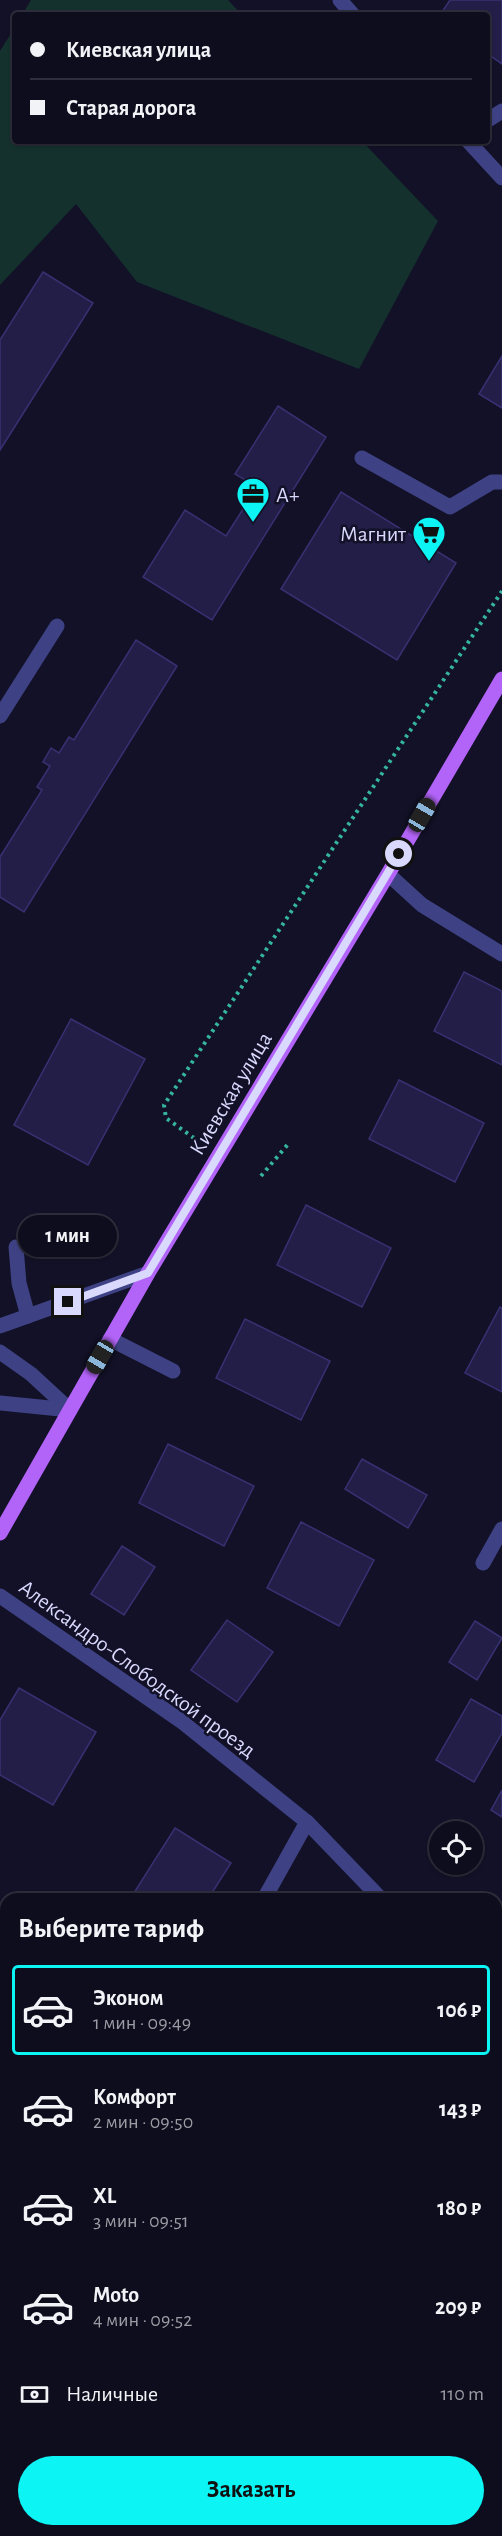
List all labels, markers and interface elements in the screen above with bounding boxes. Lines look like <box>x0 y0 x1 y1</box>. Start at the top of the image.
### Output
text: Киевская улица <box>66 39 211 61</box>
text: Старая дорога <box>66 97 196 119</box>
office icon: А+ <box>235 476 271 523</box>
place label: А+ <box>276 484 300 506</box>
supermarket icon: Магнит <box>411 515 447 562</box>
place label: Магнит <box>340 523 407 545</box>
car <box>405 795 439 835</box>
route start <box>385 840 412 867</box>
street label: Киевская улица <box>186 1028 276 1159</box>
callout: 1 мин <box>19 1215 118 1257</box>
text: 1 мин <box>45 1226 90 1246</box>
route end <box>54 1288 81 1315</box>
car <box>83 1337 117 1377</box>
street label: Александро-Слободской проезд <box>15 1576 260 1762</box>
map controls <box>429 1821 483 1875</box>
button: locate <box>429 1821 483 1875</box>
text: Выберите тариф <box>18 1915 204 1942</box>
icon: car <box>21 1983 75 2037</box>
text: Эконом <box>93 1987 164 2009</box>
text: 106 ₽ <box>437 1999 481 2021</box>
text: 1 мин · 09:49 <box>93 2013 191 2033</box>
icon: car <box>21 2082 75 2136</box>
text: Комфорт <box>93 2086 176 2108</box>
text: 143 ₽ <box>439 2098 481 2120</box>
text: 2 мин · 09:50 <box>93 2112 193 2132</box>
icon: car <box>21 2181 75 2235</box>
text: XL <box>93 2185 116 2207</box>
text: 180 ₽ <box>437 2197 481 2219</box>
text: 3 мин · 09:51 <box>93 2211 189 2231</box>
icon: car <box>21 2280 75 2334</box>
text: Moto <box>93 2284 139 2306</box>
text: 209 ₽ <box>435 2296 481 2318</box>
text: 4 мин · 09:52 <box>93 2310 192 2330</box>
icon: cash <box>18 2378 51 2411</box>
text: Наличные <box>66 2383 158 2405</box>
text: 110 m <box>440 2384 484 2404</box>
button: Заказать <box>18 2456 484 2525</box>

